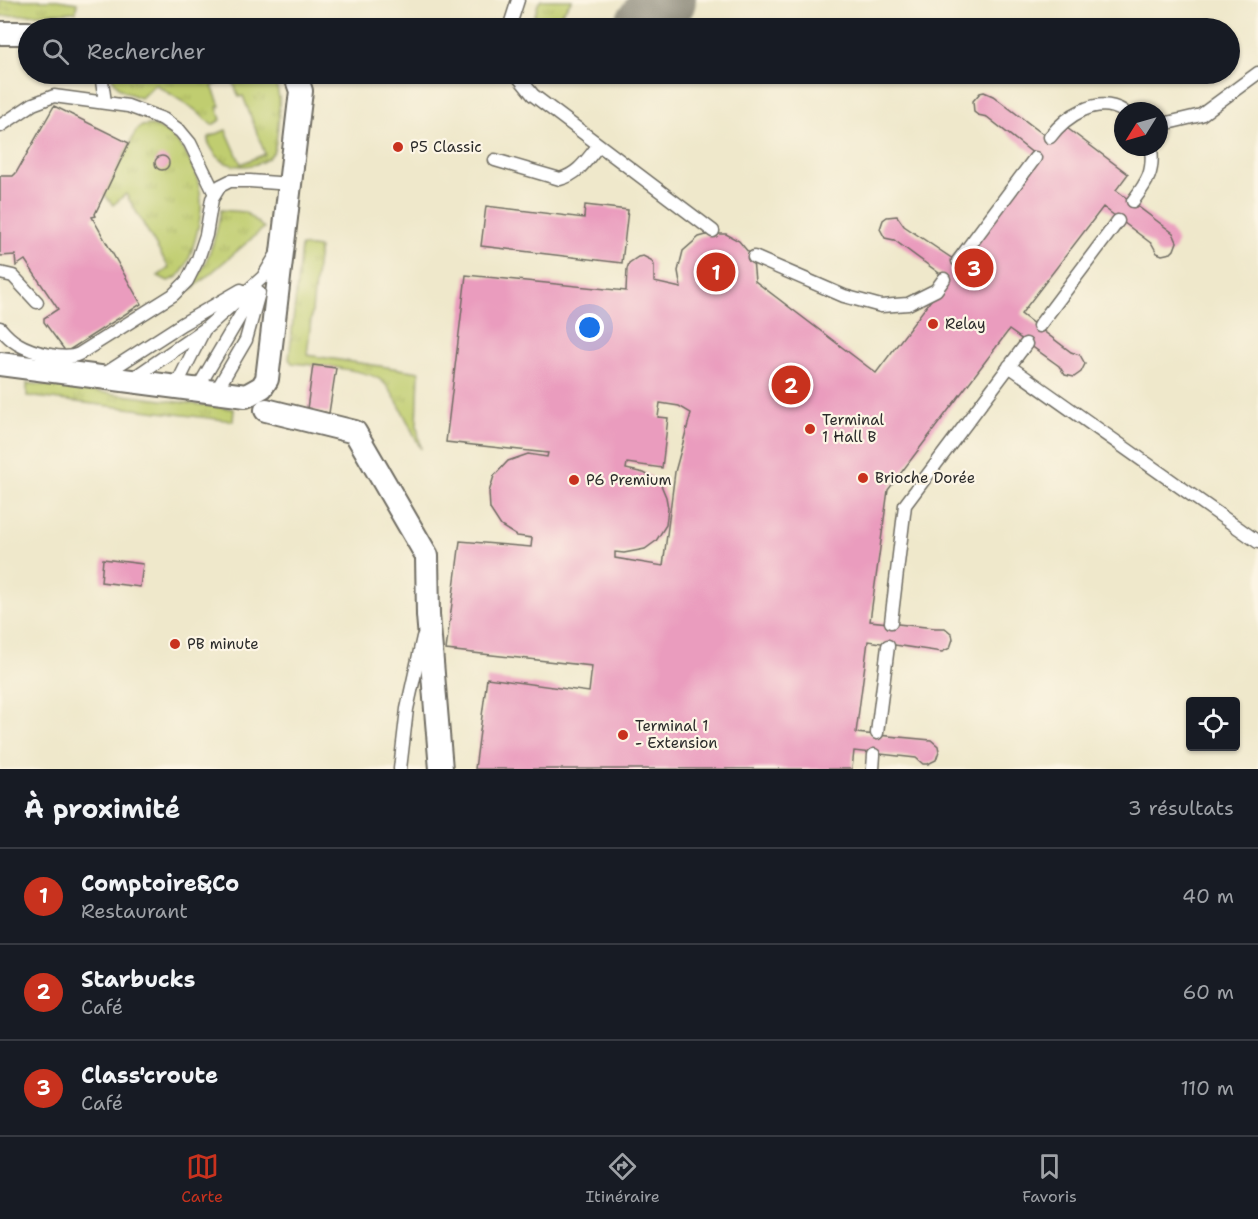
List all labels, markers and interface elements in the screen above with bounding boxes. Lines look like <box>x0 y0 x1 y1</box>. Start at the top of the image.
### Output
search box <box>18 18 1240 84</box>
icon: search <box>39 35 72 68</box>
text: Rechercher <box>87 37 206 66</box>
north arrow <box>1114 102 1168 156</box>
place label: P5 Classic <box>410 137 482 157</box>
marker: P5 Classic <box>391 140 405 154</box>
pin: 3 <box>954 246 994 290</box>
pin: 1 <box>696 250 736 294</box>
your location <box>575 313 604 342</box>
place label: Relay <box>945 314 986 334</box>
marker: Relay <box>926 317 940 331</box>
pin: 2 <box>772 362 810 408</box>
place label: Terminal 1 Hall B <box>822 410 885 447</box>
marker: Terminal 1 Hall B <box>803 422 817 436</box>
place label: Brioche Dorée <box>875 468 975 488</box>
place label: P6 Premium <box>586 470 671 490</box>
marker: Brioche Dorée <box>856 471 870 485</box>
marker: P6 Premium <box>567 473 581 487</box>
place label: PB minute <box>187 634 259 654</box>
marker: PB minute <box>168 637 182 651</box>
map controls <box>1186 697 1240 751</box>
button: locate <box>1186 697 1240 751</box>
place label: Terminal 1 - Extension <box>635 716 717 753</box>
marker: Terminal 1 - Extension <box>616 728 630 742</box>
text: À proximité <box>24 791 180 826</box>
text: 3 résultats <box>1128 795 1234 821</box>
text: Comptoire&Co <box>81 869 239 898</box>
text: 1 <box>39 883 48 909</box>
text: 40 m <box>1182 883 1234 909</box>
text: Restaurant <box>81 898 188 924</box>
text: Starbucks <box>81 965 195 994</box>
text: 2 <box>37 979 51 1005</box>
text: 60 m <box>1182 979 1234 1005</box>
text: Café <box>81 994 123 1020</box>
text: Class'croute <box>81 1061 218 1090</box>
text: 3 <box>37 1075 51 1101</box>
text: 110 m <box>1180 1075 1234 1101</box>
text: Café <box>81 1090 123 1116</box>
tab: Carte <box>181 1150 223 1207</box>
tab: Itinéraire <box>586 1150 660 1207</box>
tab: Favoris <box>1022 1150 1077 1207</box>

